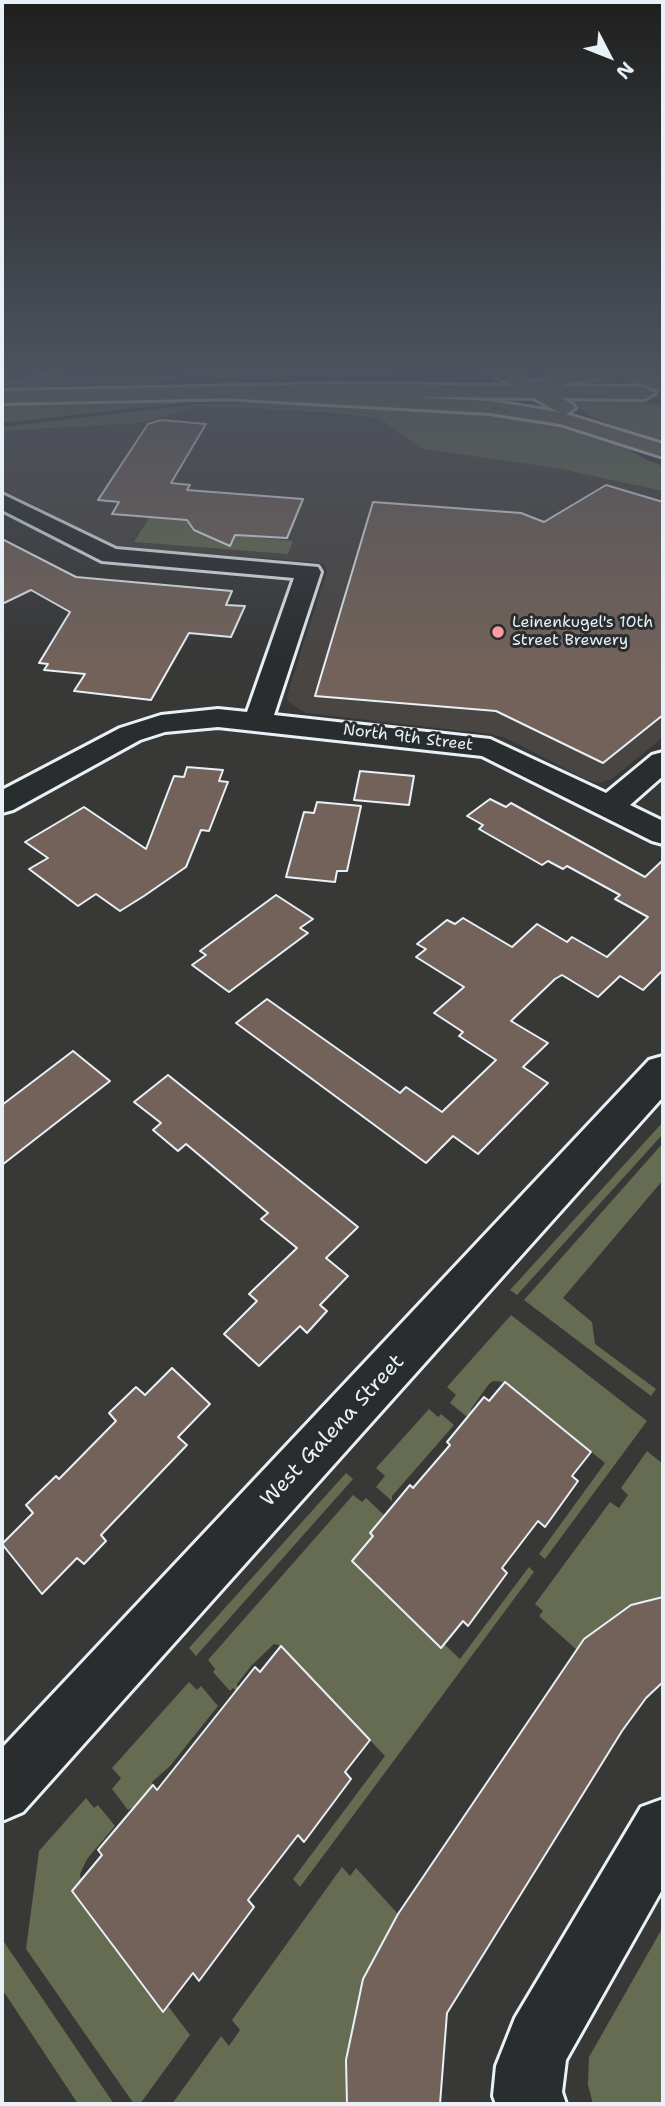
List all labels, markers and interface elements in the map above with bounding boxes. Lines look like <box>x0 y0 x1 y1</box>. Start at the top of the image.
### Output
north arrow <box>574 21 644 91</box>
text: N <box>611 56 639 84</box>
place label: Leinenkugel's 10th Street Brewery <box>512 613 653 651</box>
marker: Leinenkugel's 10th Street Brewery <box>490 624 506 640</box>
street label: North 9th Street <box>342 720 474 756</box>
street label: West Galena Street <box>256 1350 410 1512</box>

